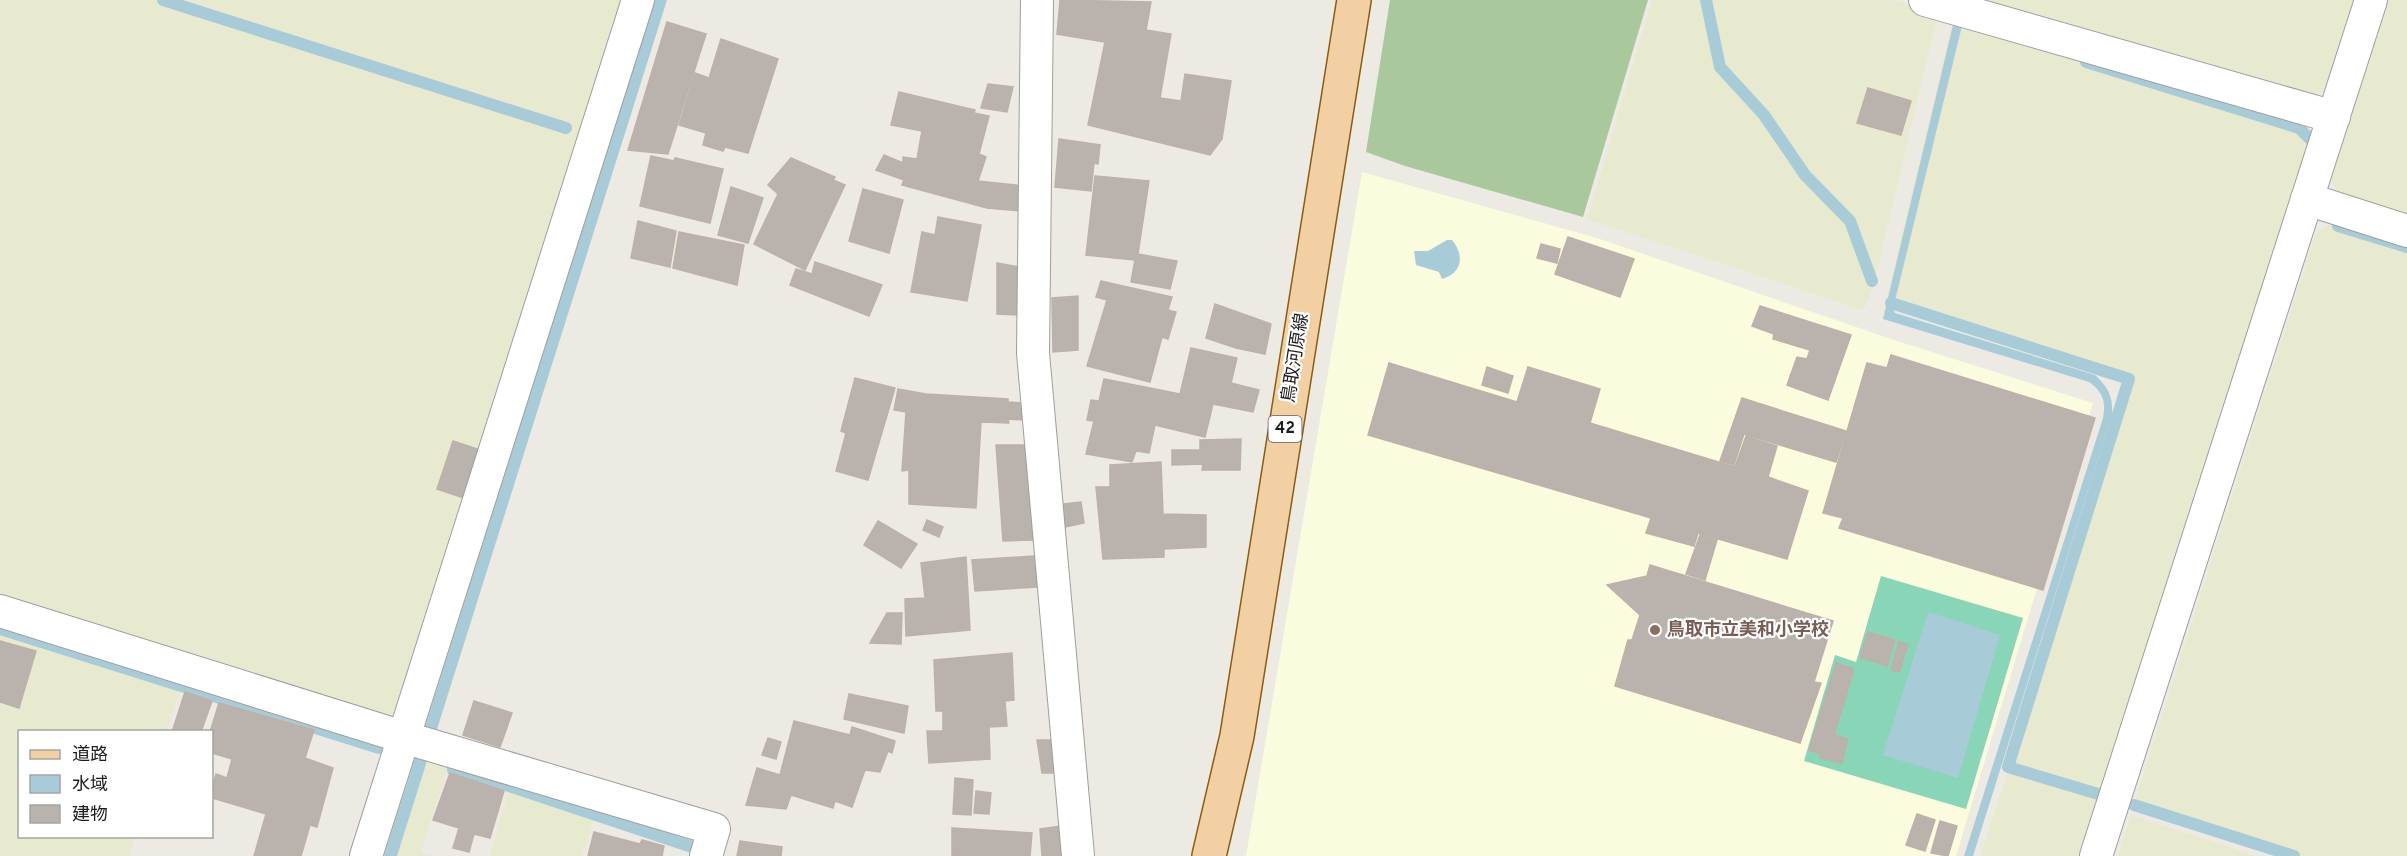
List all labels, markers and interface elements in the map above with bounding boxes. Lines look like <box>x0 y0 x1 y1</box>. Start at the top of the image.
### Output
street label: 鳥取河原線 <box>1278 312 1314 404</box>
road number: 42 <box>1268 416 1302 442</box>
place label: 鳥取市立美和小学校 <box>1667 619 1829 642</box>
marker: 鳥取市立美和小学校 <box>1648 623 1662 637</box>
legend <box>18 730 213 838</box>
text: 道路 <box>72 744 108 767</box>
text: 水域 <box>72 774 108 797</box>
text: 建物 <box>72 804 108 827</box>

